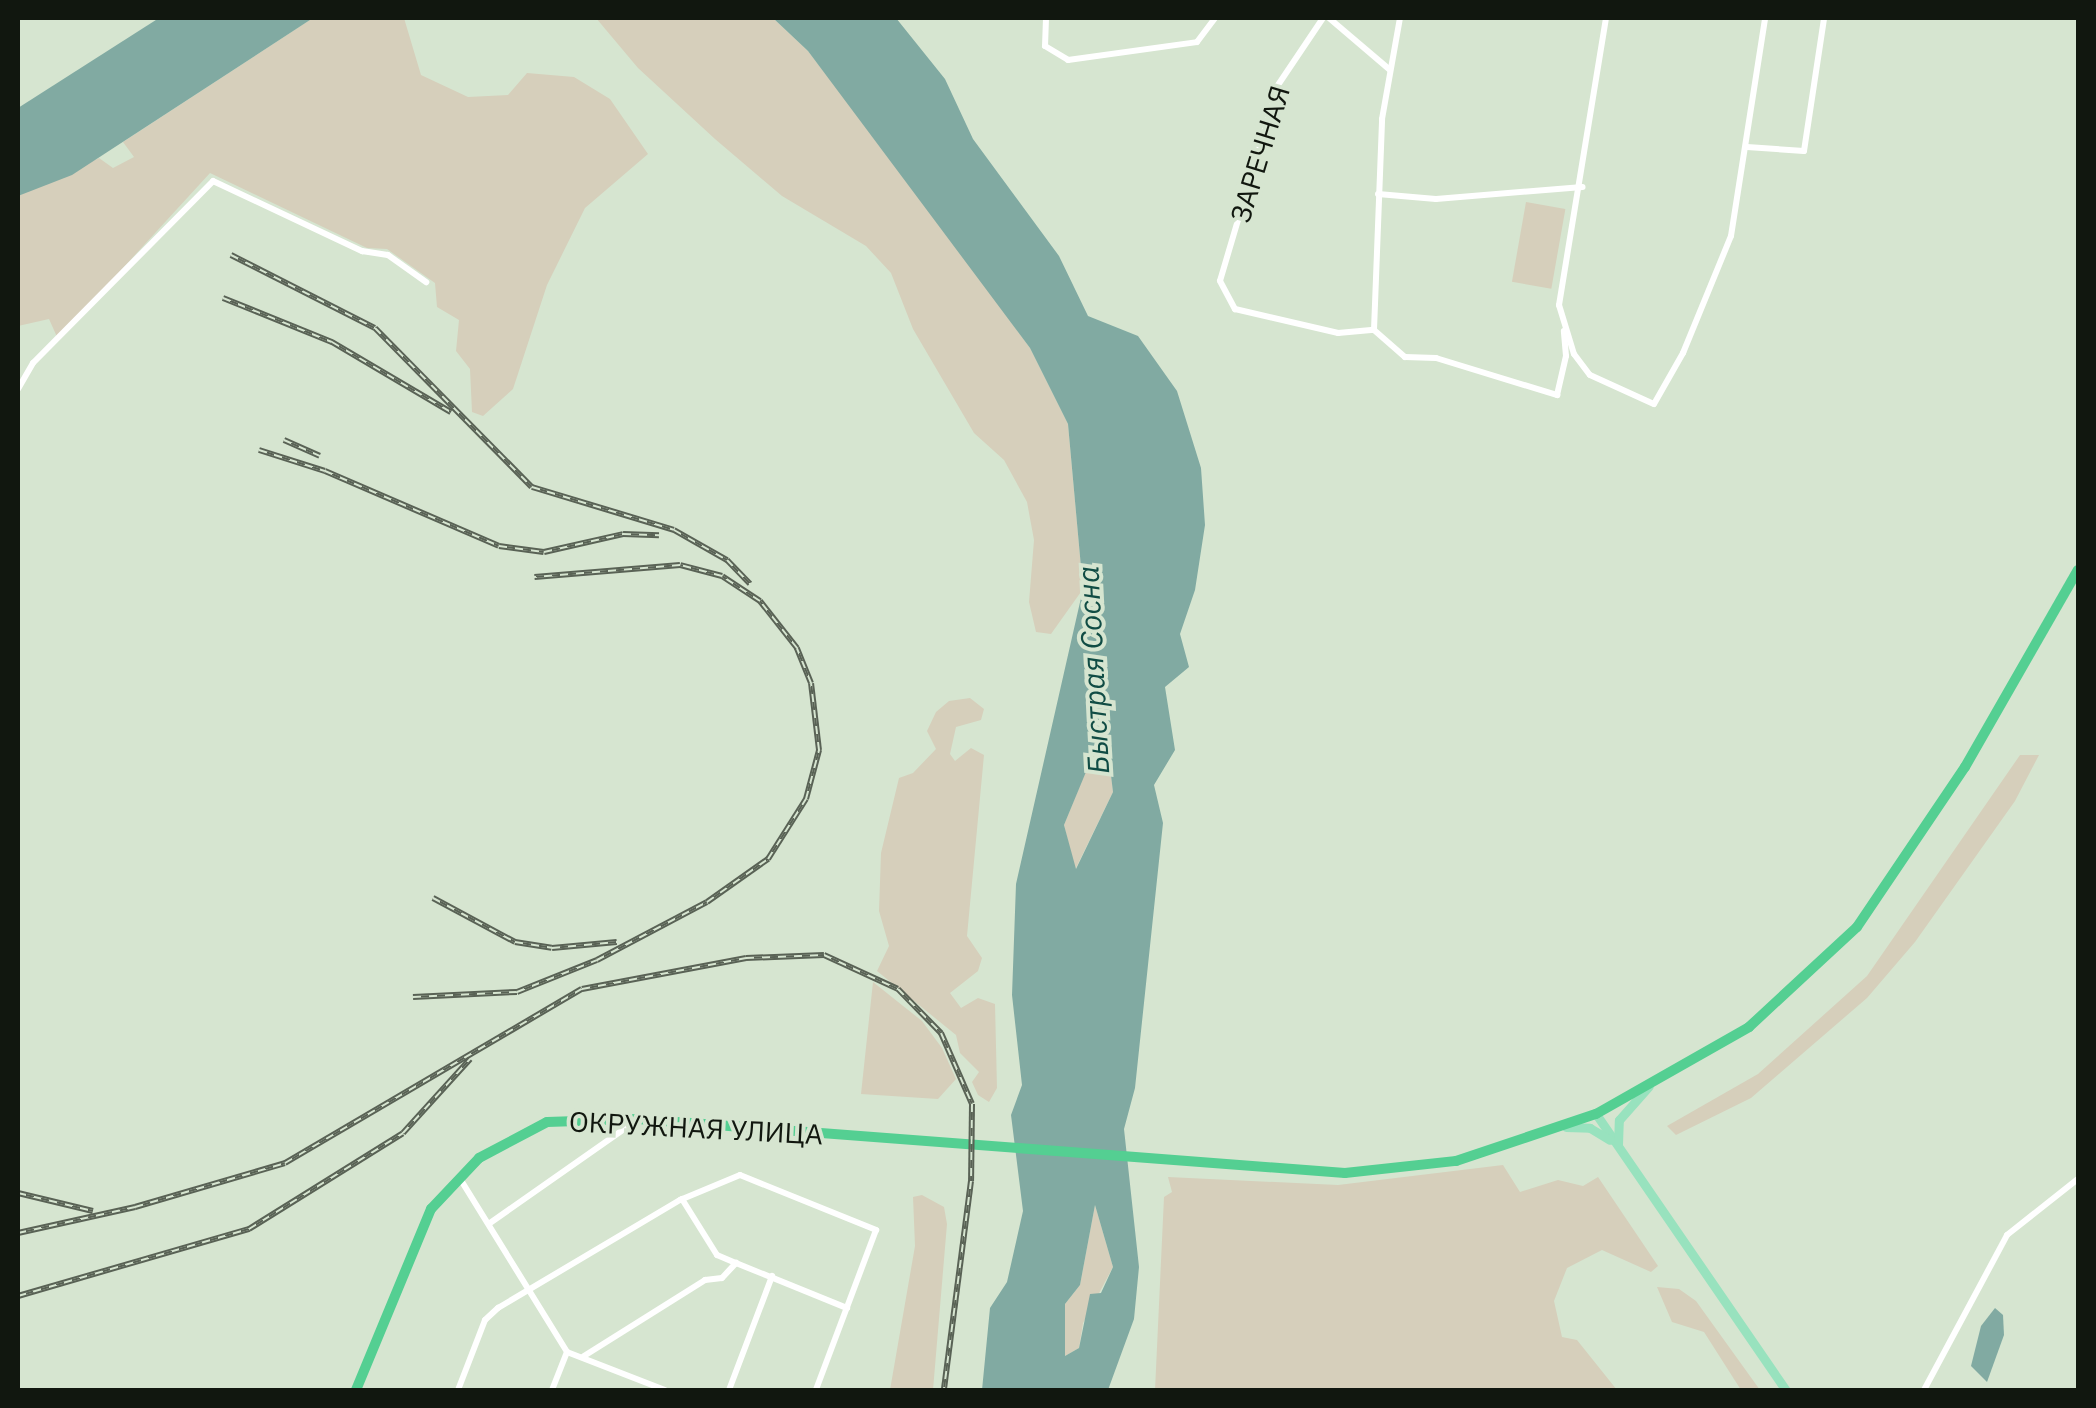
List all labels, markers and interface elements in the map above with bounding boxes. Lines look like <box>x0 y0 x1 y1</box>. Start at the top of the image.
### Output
street label: ЗАРЕЧНАЯ <box>1223 82 1297 226</box>
water label: Быстрая Сосна <box>1070 565 1116 775</box>
street label: ОКРУЖНАЯ УЛИЦА <box>568 1105 824 1151</box>

